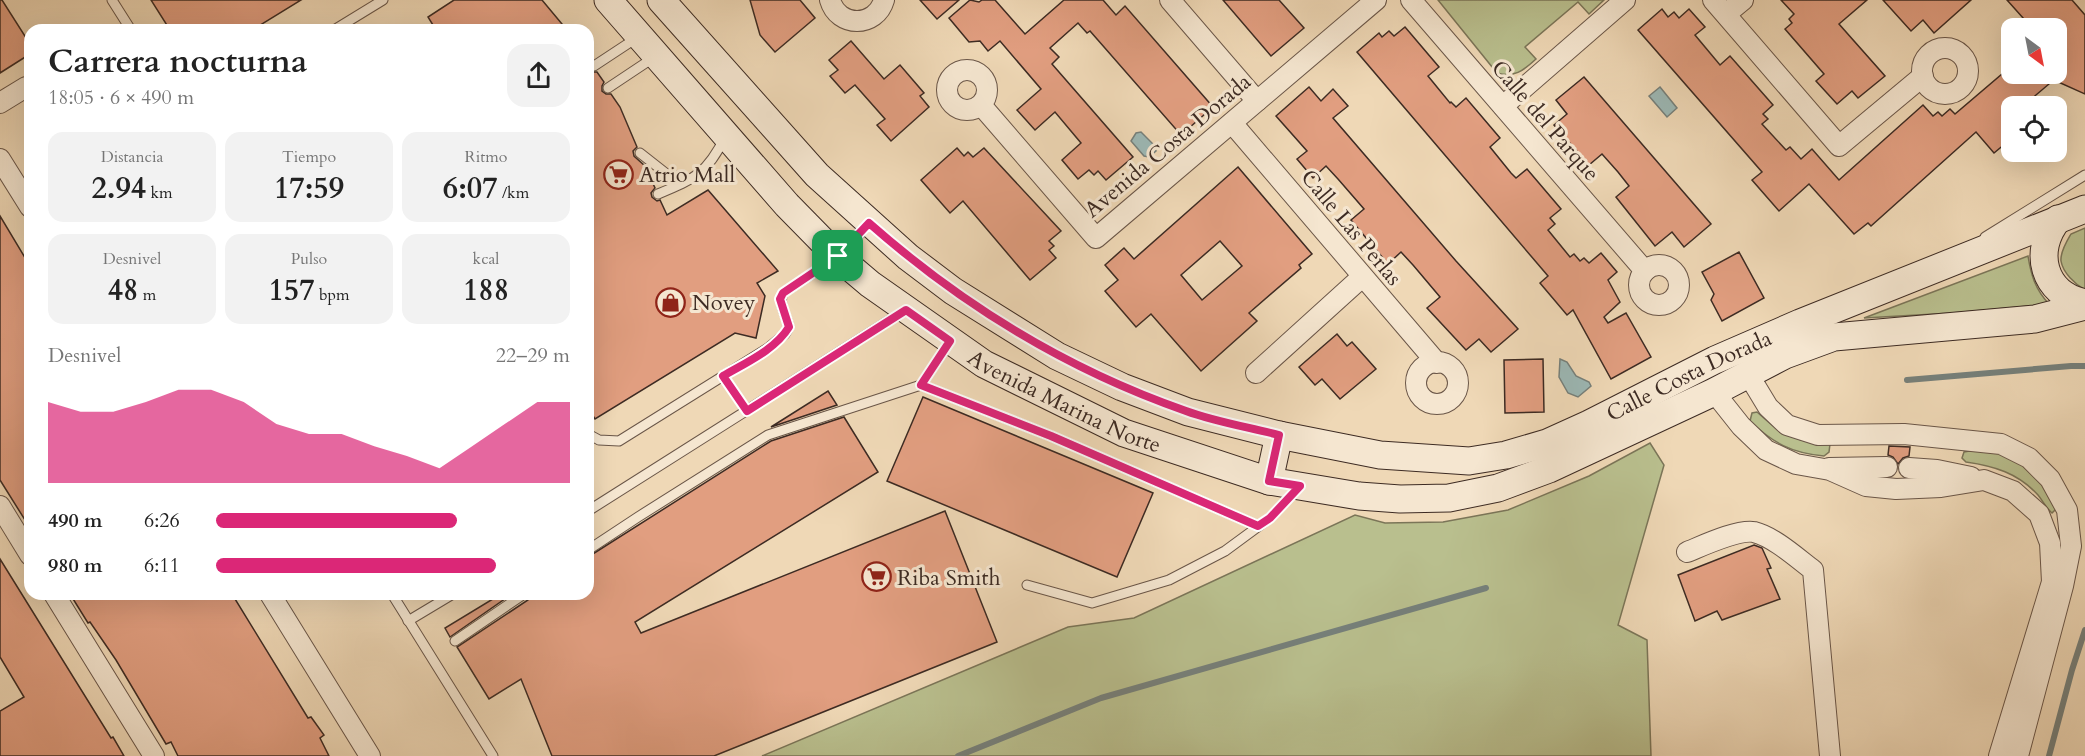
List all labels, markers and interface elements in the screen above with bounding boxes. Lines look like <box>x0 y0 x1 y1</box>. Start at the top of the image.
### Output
north arrow <box>2001 18 2067 84</box>
map controls <box>2001 18 2067 162</box>
text: Carrera nocturna <box>48 39 307 84</box>
button: share <box>507 44 570 107</box>
street label: Calle del Parque <box>1484 54 1606 187</box>
street label: Avenida Costa Dorada <box>1078 67 1258 225</box>
text: 18:05 · 6 × 490 m <box>48 84 194 111</box>
button: locate <box>2001 96 2067 162</box>
text: Distancia <box>101 146 163 168</box>
text: Tiempo <box>282 146 336 168</box>
text: Ritmo <box>465 146 507 168</box>
supermarket icon: Atrio Mall <box>602 158 634 190</box>
place label: Atrio Mall <box>639 160 735 190</box>
street label: Calle Las Perlas <box>1294 163 1409 292</box>
text: 2.94 <box>91 168 146 209</box>
text: 17:59 <box>274 168 344 209</box>
text: 6:07 <box>443 168 498 209</box>
text: km <box>146 182 173 204</box>
text: /km <box>498 182 529 204</box>
pin <box>812 230 863 281</box>
icon: arrive <box>821 239 854 272</box>
text: Desnivel <box>103 248 161 270</box>
text: Pulso <box>291 248 327 270</box>
text: kcal <box>473 248 499 270</box>
text: 48 <box>108 270 138 311</box>
text: 157 <box>268 270 315 311</box>
text: 188 <box>463 270 509 311</box>
text: m <box>138 284 156 306</box>
text: bpm <box>315 284 350 306</box>
shop icon: Novey <box>655 286 687 318</box>
place label: Novey <box>692 288 756 318</box>
street label: Calle Costa Dorada <box>1601 323 1777 429</box>
text: Desnivel <box>48 342 121 369</box>
text: 22–29 m <box>496 342 570 369</box>
street label: Avenida Marina Norte <box>961 343 1165 460</box>
text: 490 m <box>48 507 103 534</box>
text: 6:26 <box>144 507 180 534</box>
text: 980 m <box>48 552 103 579</box>
text: 6:11 <box>144 552 180 579</box>
supermarket icon: Riba Smith <box>860 561 892 593</box>
place label: Riba Smith <box>897 563 1001 593</box>

